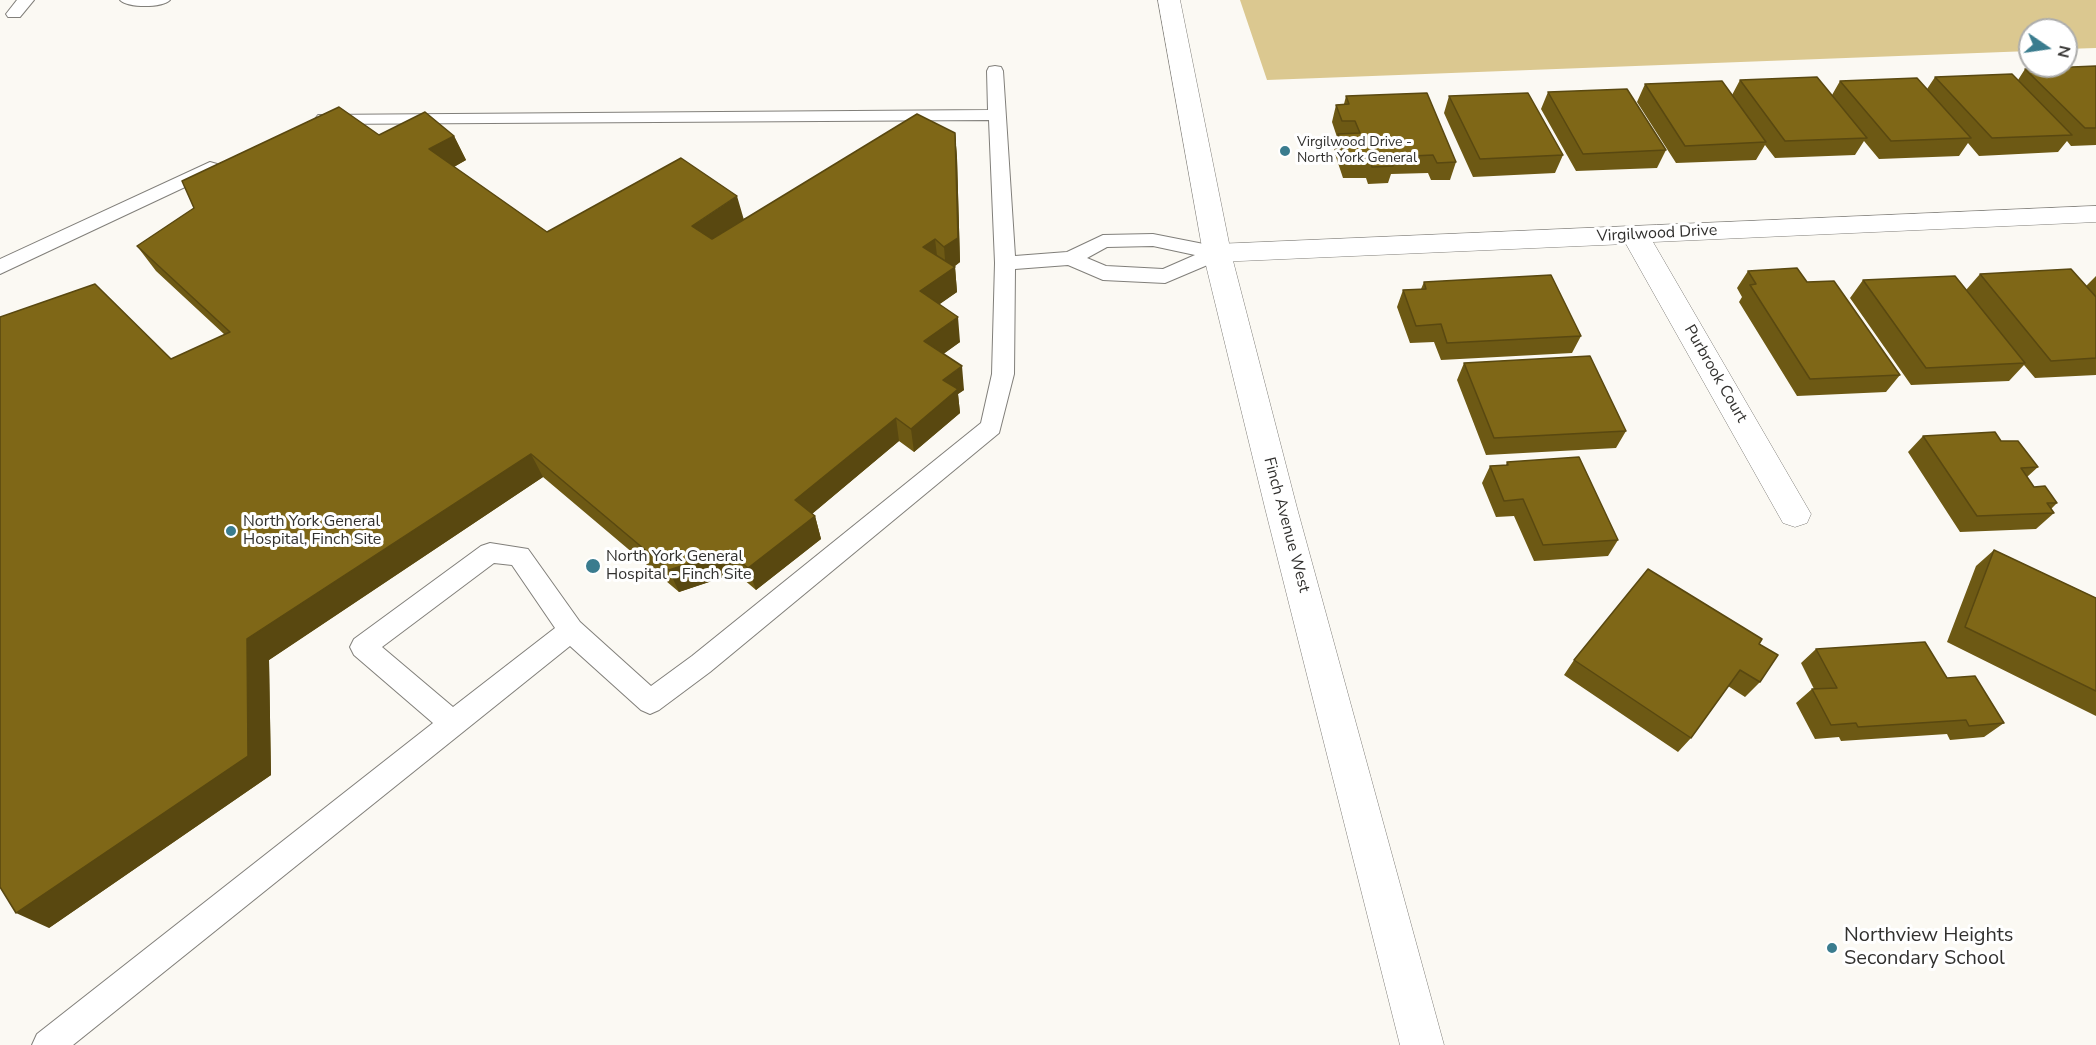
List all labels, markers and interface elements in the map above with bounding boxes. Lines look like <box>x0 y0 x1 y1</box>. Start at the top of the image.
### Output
north arrow <box>2018 18 2078 78</box>
text: N <box>2052 43 2076 60</box>
place label: Virgilwood Drive - North York General <box>1297 135 1417 168</box>
marker: Virgilwood Drive - North York General <box>1278 144 1292 158</box>
street label: Virgilwood Drive <box>1596 221 1718 247</box>
street label: Purbrook Court <box>1679 322 1751 426</box>
street label: Finch Avenue West <box>1259 455 1313 595</box>
place label: North York General Hospital, Finch Site <box>243 512 381 550</box>
marker: North York General Hospital, Finch Site <box>224 524 238 538</box>
place label: North York General Hospital - Finch Site <box>606 547 751 585</box>
marker: North York General Hospital - Finch Site <box>584 557 602 575</box>
place label: Northview Heights Secondary School <box>1844 924 2013 971</box>
marker: Northview Heights Secondary School <box>1825 941 1839 955</box>

